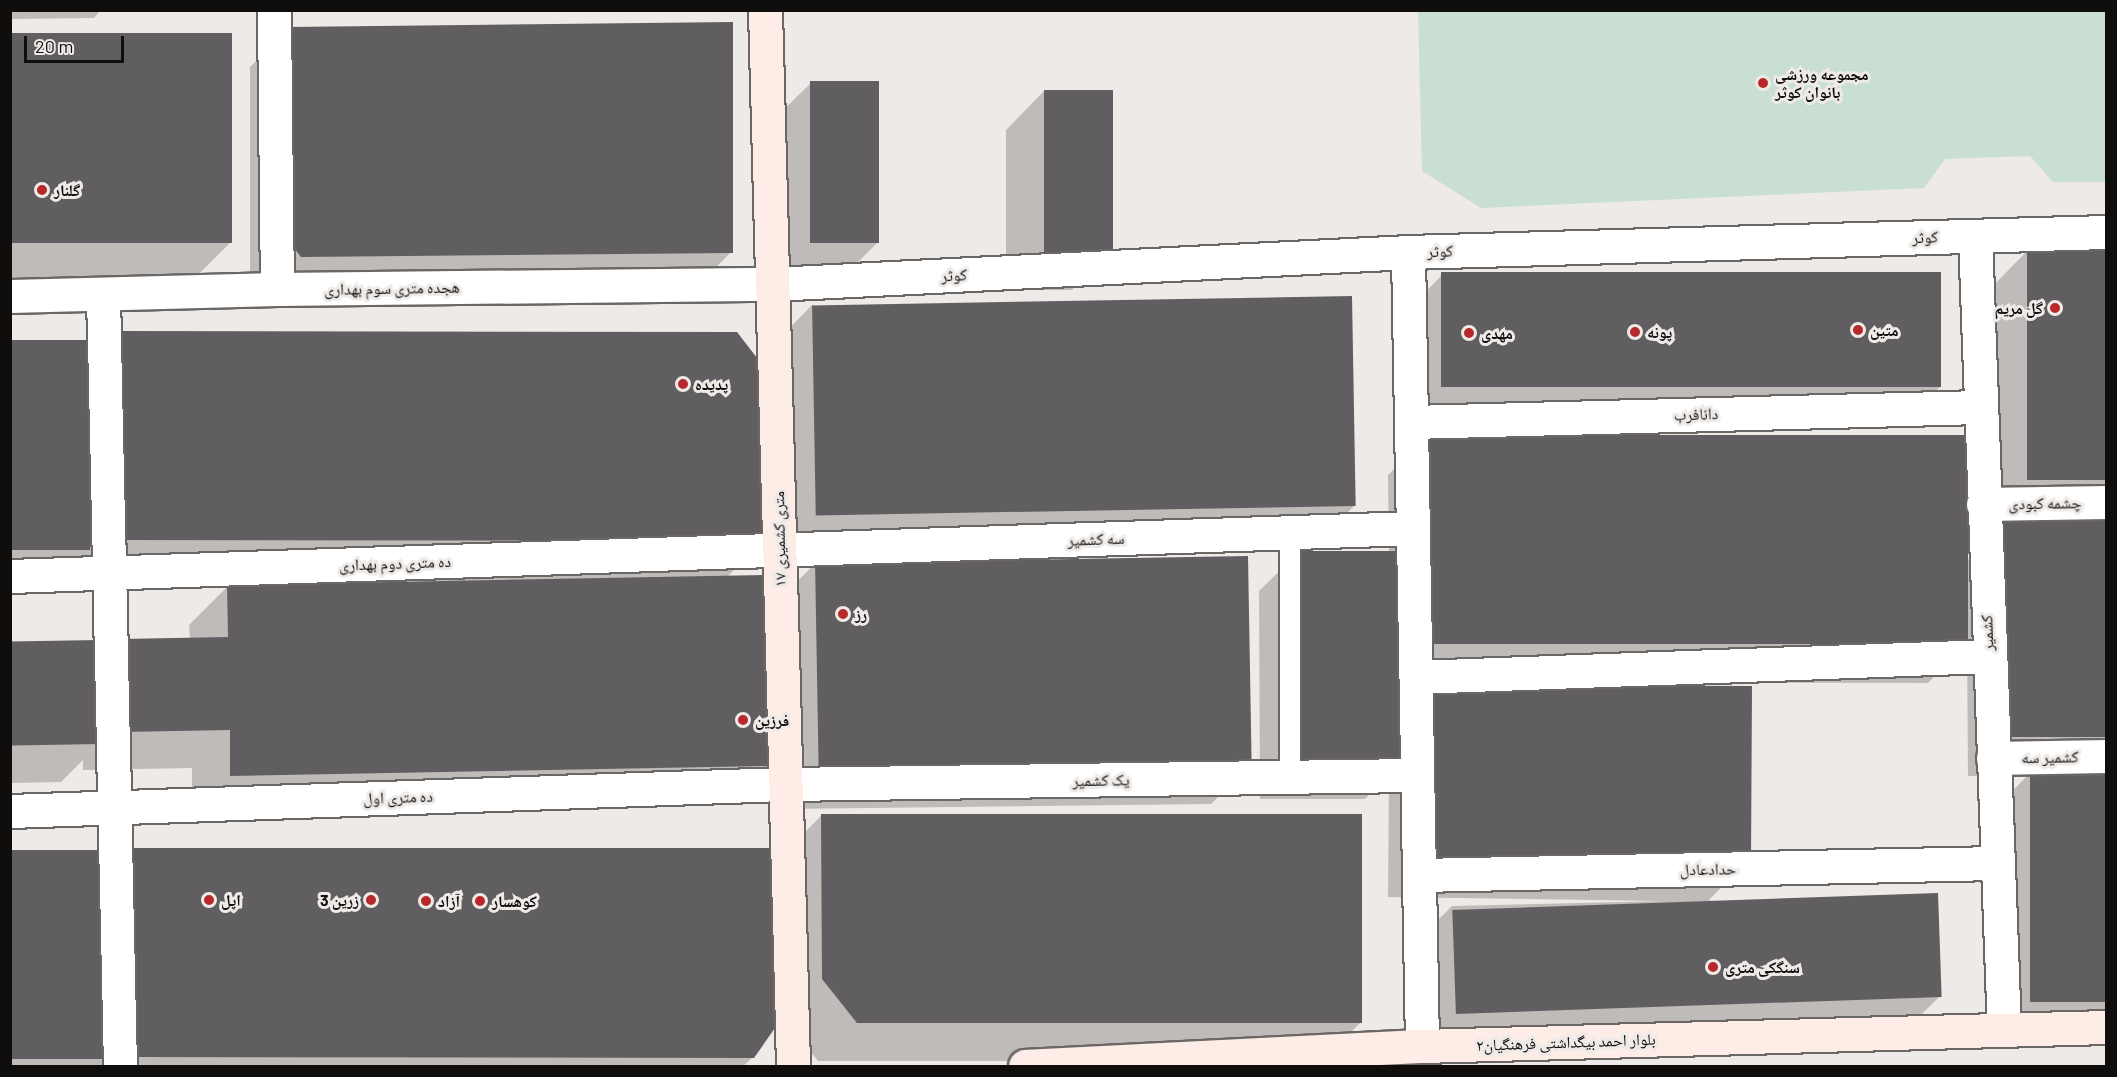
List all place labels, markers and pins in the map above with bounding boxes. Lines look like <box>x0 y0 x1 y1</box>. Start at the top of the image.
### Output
place label: مجموعه ورزشی بانوان کوثر <box>1775 64 1869 102</box>
marker: مجموعه ورزشی بانوان کوثر <box>1756 76 1770 90</box>
place label: گلنار <box>54 180 80 200</box>
marker: گلنار <box>35 183 49 197</box>
place label: گل مریم <box>1995 298 2043 318</box>
marker: گل مریم <box>2048 301 2062 315</box>
place label: متین <box>1870 320 1899 340</box>
place label: پونه <box>1647 322 1672 342</box>
place label: مهدی <box>1481 323 1513 343</box>
marker: متین <box>1851 323 1865 337</box>
marker: پونه <box>1628 325 1642 339</box>
marker: مهدی <box>1462 326 1476 340</box>
place label: پدیده <box>695 374 728 394</box>
marker: پدیده <box>676 377 690 391</box>
place label: رز <box>855 604 867 624</box>
marker: رز <box>836 607 850 621</box>
place label: فرزین <box>755 710 789 730</box>
marker: فرزین <box>736 713 750 727</box>
place label: اپل <box>221 890 241 910</box>
place label: زرین 3 <box>320 890 359 910</box>
place label: آزاد <box>438 891 460 911</box>
place label: کوهسار <box>492 891 537 911</box>
marker: اپل <box>202 893 216 907</box>
marker: زرین 3 <box>364 893 378 907</box>
marker: آزاد <box>419 894 433 908</box>
marker: کوهسار <box>473 894 487 908</box>
place label: سنگکی متری <box>1725 957 1800 977</box>
marker: سنگکی متری <box>1706 960 1720 974</box>

